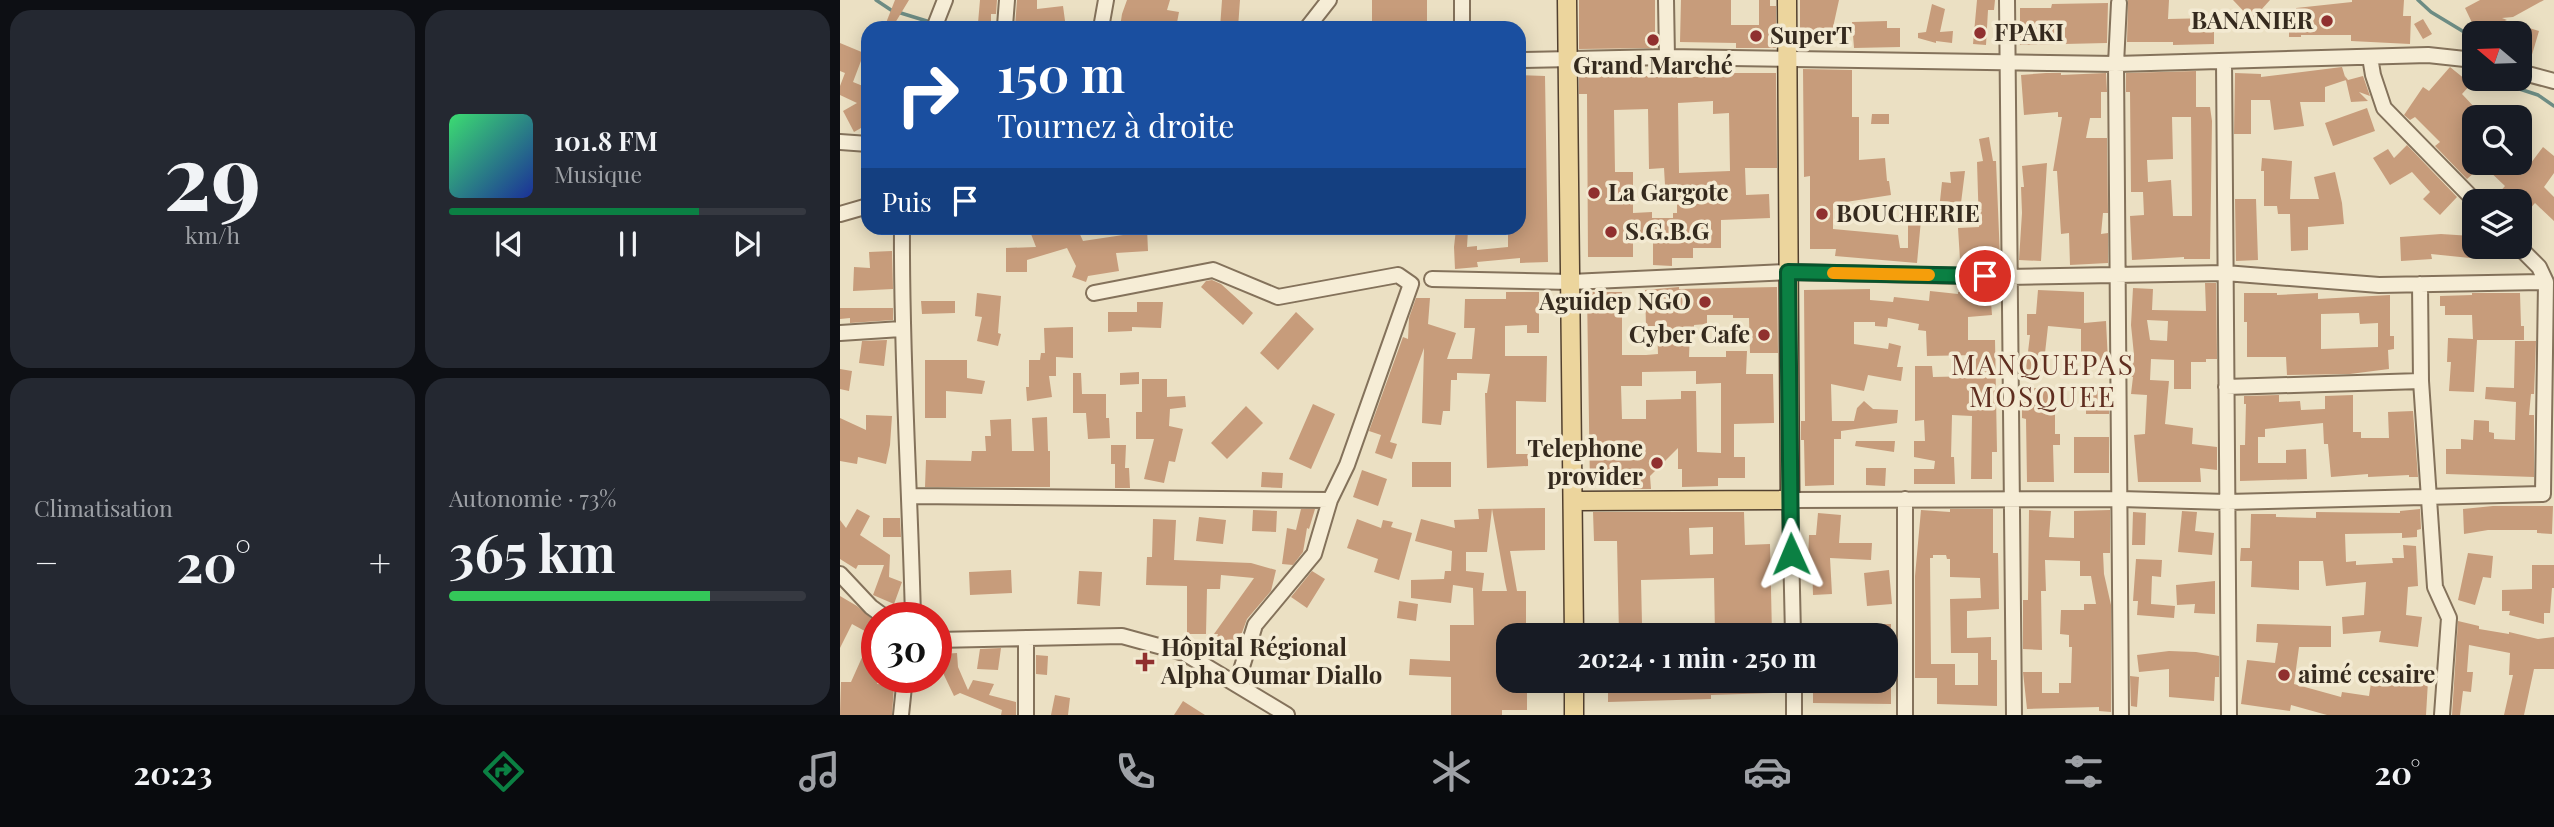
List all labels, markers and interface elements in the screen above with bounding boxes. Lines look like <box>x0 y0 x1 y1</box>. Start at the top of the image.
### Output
place label: BANANIER <box>2191 3 2314 35</box>
marker: BANANIER <box>2319 13 2335 29</box>
place label: FPAKI <box>1994 15 2064 47</box>
place label: SuperT <box>1770 18 1852 50</box>
north arrow <box>2462 21 2532 91</box>
map controls <box>2462 21 2532 259</box>
marker: FPAKI <box>1972 25 1988 41</box>
marker: SuperT <box>1748 28 1764 44</box>
marker: Grand Marché <box>1645 32 1661 48</box>
text: 150 m <box>997 40 1125 105</box>
place label: Grand Marché <box>1573 48 1733 80</box>
icon: right <box>882 49 973 140</box>
text: Tournez à droite <box>997 103 1235 146</box>
button: search <box>2462 105 2532 175</box>
text: 29 <box>164 113 261 234</box>
text: 101.8 FM <box>554 123 658 158</box>
text: Musique <box>554 158 642 189</box>
place label: La Gargote <box>1608 175 1729 207</box>
icon: arrive <box>946 182 984 220</box>
text: Puis <box>882 184 932 219</box>
marker: La Gargote <box>1586 185 1602 201</box>
button: layers <box>2462 189 2532 259</box>
place label: BOUCHERIE <box>1836 196 1980 228</box>
marker: BOUCHERIE <box>1814 206 1830 222</box>
place label: S.G.B.G <box>1625 214 1710 246</box>
text: km/h <box>185 219 240 250</box>
marker: S.G.B.G <box>1603 224 1619 240</box>
icon: previous <box>490 225 528 263</box>
icon: pause <box>609 225 647 263</box>
icon: next <box>728 225 766 263</box>
pin <box>1955 246 2015 306</box>
icon: arrive <box>1966 257 2004 295</box>
place label: Aguidep NGO <box>1538 284 1691 316</box>
marker: Aguidep NGO <box>1697 294 1713 310</box>
place label: Cyber Cafe <box>1629 317 1750 349</box>
marker: Cyber Cafe <box>1756 327 1772 343</box>
district label: MANQUEPAS MOSQUEE <box>1951 345 2135 414</box>
place label: Telephone provider <box>1527 431 1644 491</box>
marker: Telephone provider <box>1649 455 1665 471</box>
text: Autonomie · 73% <box>449 482 616 513</box>
text: Climatisation <box>34 492 173 523</box>
text: 365 km <box>449 517 616 586</box>
position arrow <box>1754 517 1828 591</box>
text: 20° <box>176 527 251 596</box>
text: − <box>34 536 59 587</box>
text: + <box>369 536 391 587</box>
speed limit sign: 30 <box>861 602 952 693</box>
place label: Hôpital Régional Alpha Oumar Diallo <box>1160 630 1382 690</box>
text: 20:24 · 1 min · 250 m <box>1577 640 1817 675</box>
marker: Hôpital Régional Alpha Oumar Diallo <box>1135 652 1155 672</box>
place label: aimé cesaire <box>2298 657 2435 689</box>
marker: aimé cesaire <box>2276 667 2292 683</box>
icon: directions <box>479 747 528 796</box>
icon: music <box>795 747 844 796</box>
icon: phone <box>1111 747 1160 796</box>
icon: climate <box>1427 747 1476 796</box>
icon: car <box>1743 747 1792 796</box>
icon: filters <box>2059 747 2108 796</box>
text: 20:23 <box>133 750 212 793</box>
text: 20° <box>2374 750 2421 793</box>

